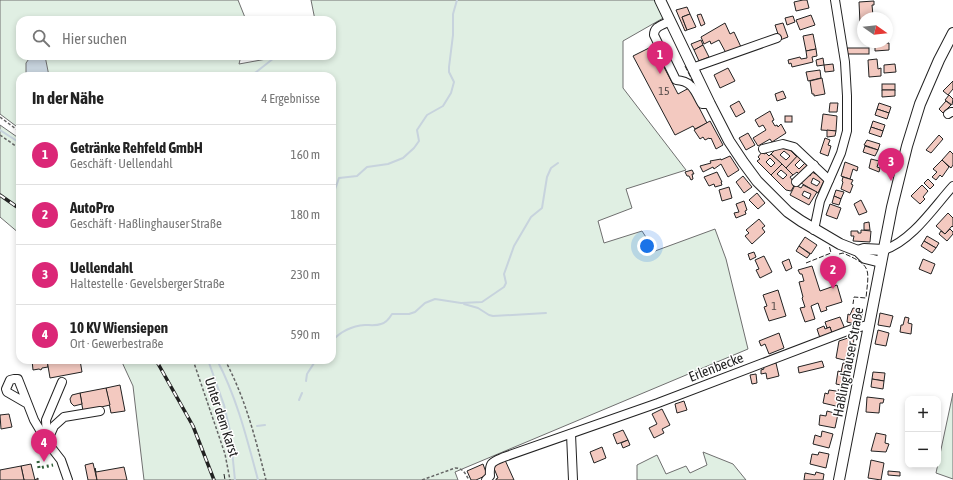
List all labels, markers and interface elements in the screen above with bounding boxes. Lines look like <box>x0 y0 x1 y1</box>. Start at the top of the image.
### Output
north arrow <box>857 12 893 48</box>
search box <box>16 16 336 60</box>
icon: search <box>30 27 52 49</box>
text: Hier suchen <box>62 30 127 47</box>
pin: 1 <box>647 41 673 74</box>
house number: 15 <box>658 84 670 98</box>
text: In der Nähe <box>32 88 104 108</box>
text: 4 Ergebnisse <box>261 91 320 106</box>
text: Getränke Rehfeld GmbH <box>70 139 203 156</box>
text: 1 <box>42 147 48 162</box>
text: 160 m <box>291 147 320 162</box>
pin: 3 <box>878 148 904 181</box>
text: Geschäft · Uellendahl <box>70 156 173 171</box>
text: AutoPro <box>70 199 115 216</box>
text: 2 <box>42 207 48 222</box>
text: 180 m <box>291 207 320 222</box>
text: Geschäft · Haßlinghauser Straße <box>70 216 222 231</box>
your location <box>637 236 657 256</box>
pin: 2 <box>820 256 846 289</box>
text: Uellendahl <box>70 259 133 276</box>
text: 3 <box>42 267 48 282</box>
text: 230 m <box>291 267 320 282</box>
text: Haltestelle · Gevelsberger Straße <box>70 276 225 291</box>
house number: 1 <box>771 299 777 313</box>
street label: Haßlinghauser Straße <box>830 306 866 418</box>
text: 10 KV Wiensiepen <box>70 319 168 336</box>
text: 4 <box>42 327 48 342</box>
text: 590 m <box>291 327 320 342</box>
text: Ort · Gewerbestraße <box>70 336 163 351</box>
street label: Erlenbecke <box>686 349 746 385</box>
street label: Unter dem Karst <box>202 375 242 459</box>
map controls <box>905 396 941 468</box>
button: + <box>905 396 941 432</box>
pin: 4 <box>31 429 57 462</box>
button: − <box>905 432 941 468</box>

